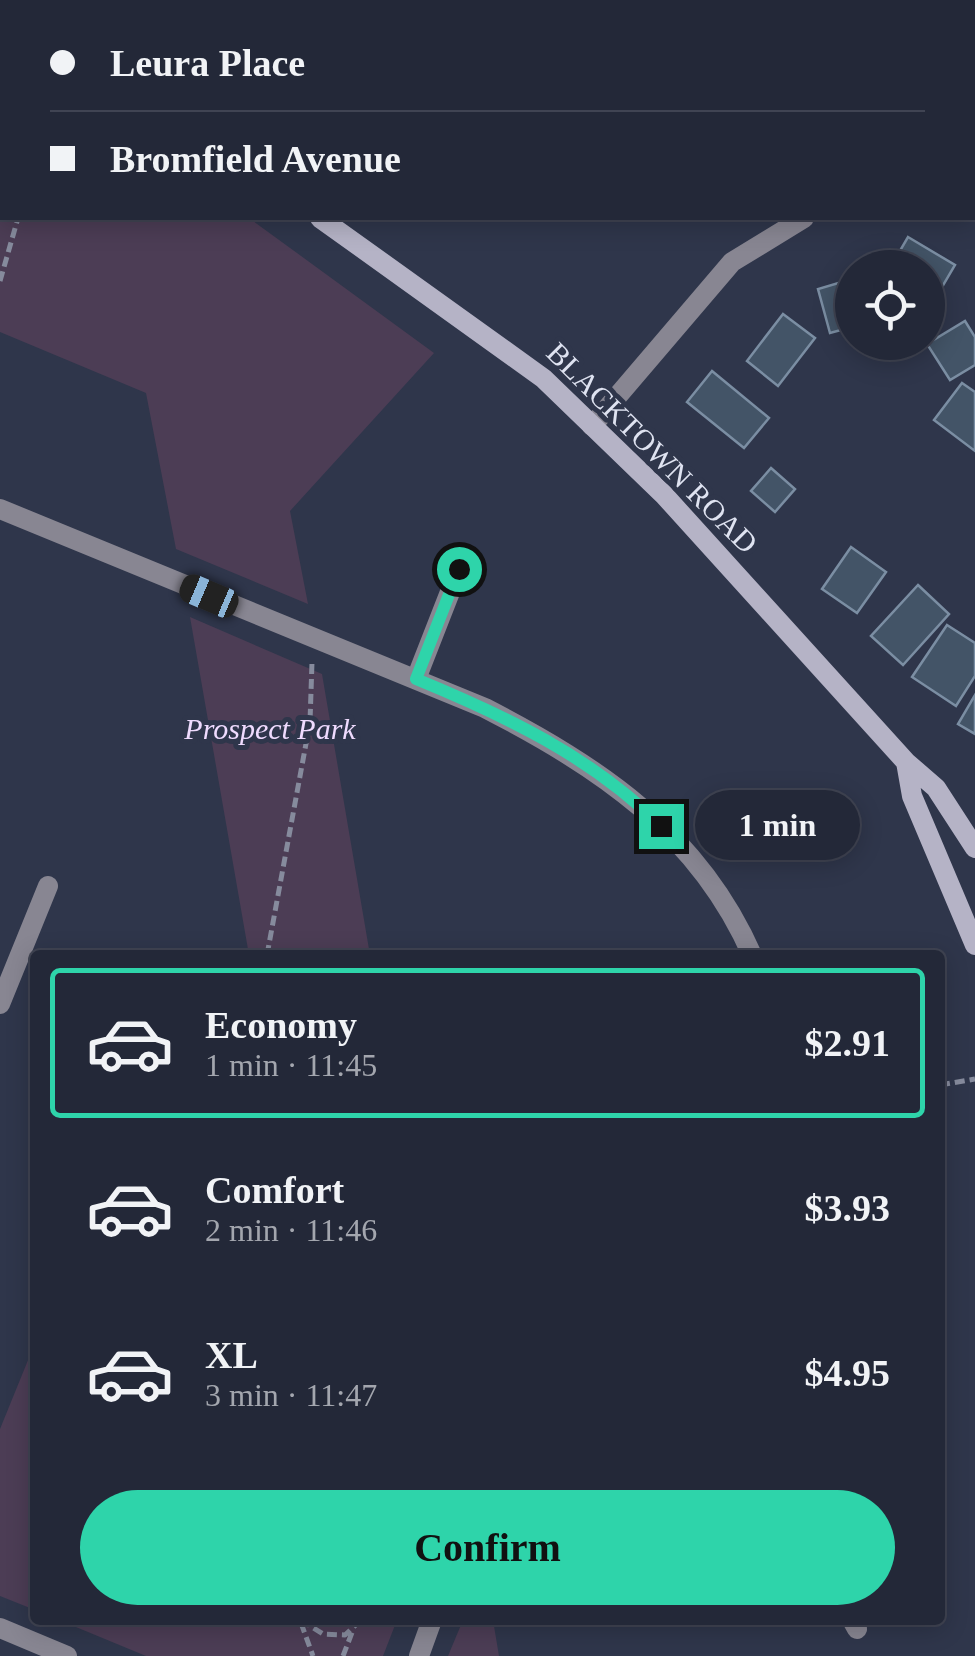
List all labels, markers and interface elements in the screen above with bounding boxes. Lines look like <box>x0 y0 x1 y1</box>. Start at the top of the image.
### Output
text: Leura Place <box>110 42 305 84</box>
text: Bromfield Avenue <box>110 138 401 180</box>
map controls <box>835 250 945 360</box>
button: locate <box>835 250 945 360</box>
street label: BLACKTOWN ROAD <box>540 336 764 560</box>
route start <box>437 547 482 592</box>
car <box>176 570 242 622</box>
park label: Prospect Park <box>183 712 356 745</box>
callout: 1 min <box>696 791 861 861</box>
route end <box>639 804 684 849</box>
text: 1 min <box>739 807 816 843</box>
icon: car <box>85 998 175 1088</box>
text: Economy <box>205 1004 357 1046</box>
text: $2.91 <box>805 1022 890 1064</box>
text: 1 min · 11:45 <box>205 1047 377 1083</box>
icon: car <box>85 1163 175 1253</box>
text: Comfort <box>205 1169 344 1211</box>
text: $3.93 <box>805 1187 890 1229</box>
text: 2 min · 11:46 <box>205 1212 377 1248</box>
icon: car <box>85 1328 175 1418</box>
text: XL <box>205 1334 258 1376</box>
text: $4.95 <box>805 1352 890 1394</box>
text: 3 min · 11:47 <box>205 1377 377 1413</box>
button: Confirm <box>80 1490 895 1605</box>

